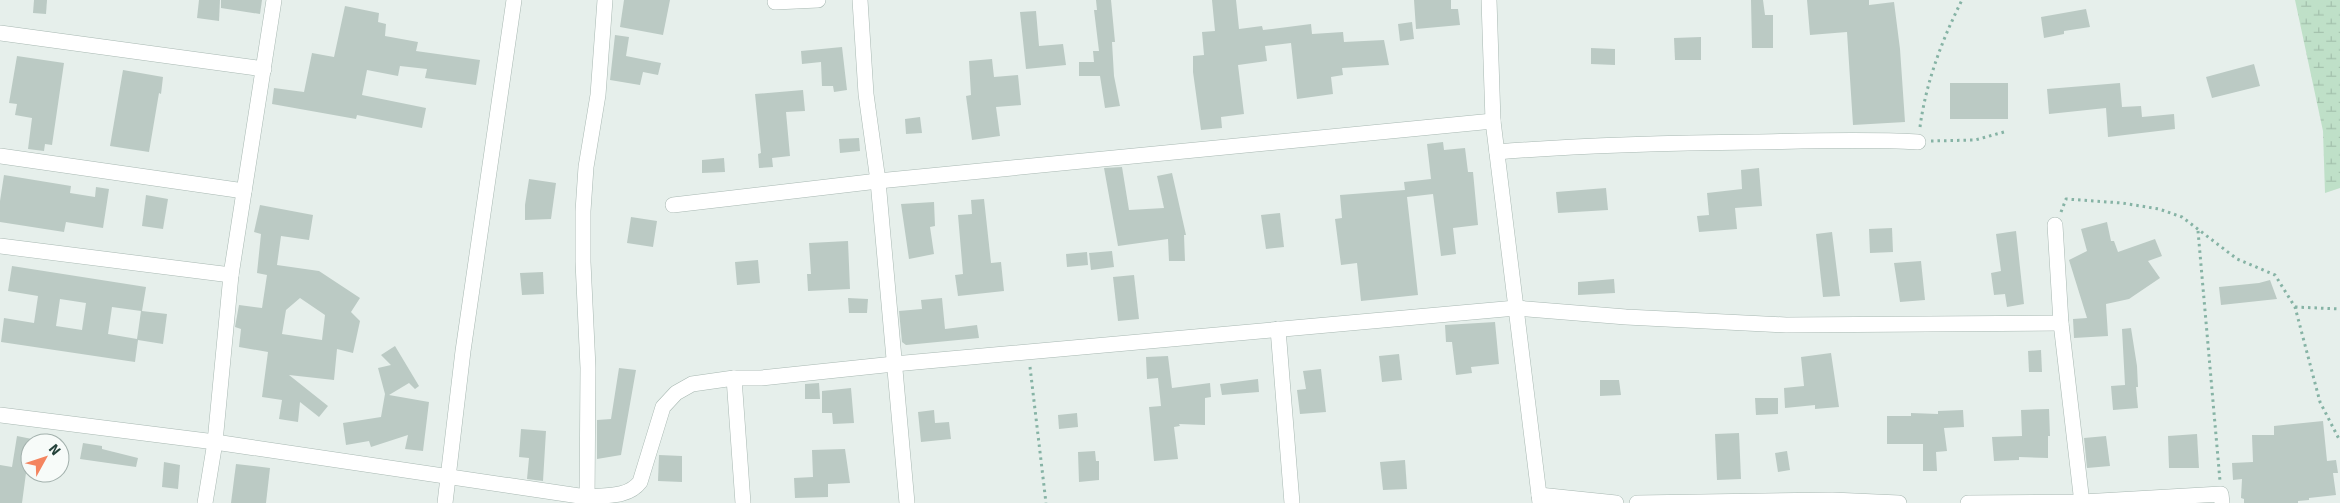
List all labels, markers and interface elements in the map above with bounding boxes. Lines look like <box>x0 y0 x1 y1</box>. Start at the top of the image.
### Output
north arrow <box>20 433 70 483</box>
text: N <box>45 441 64 459</box>

